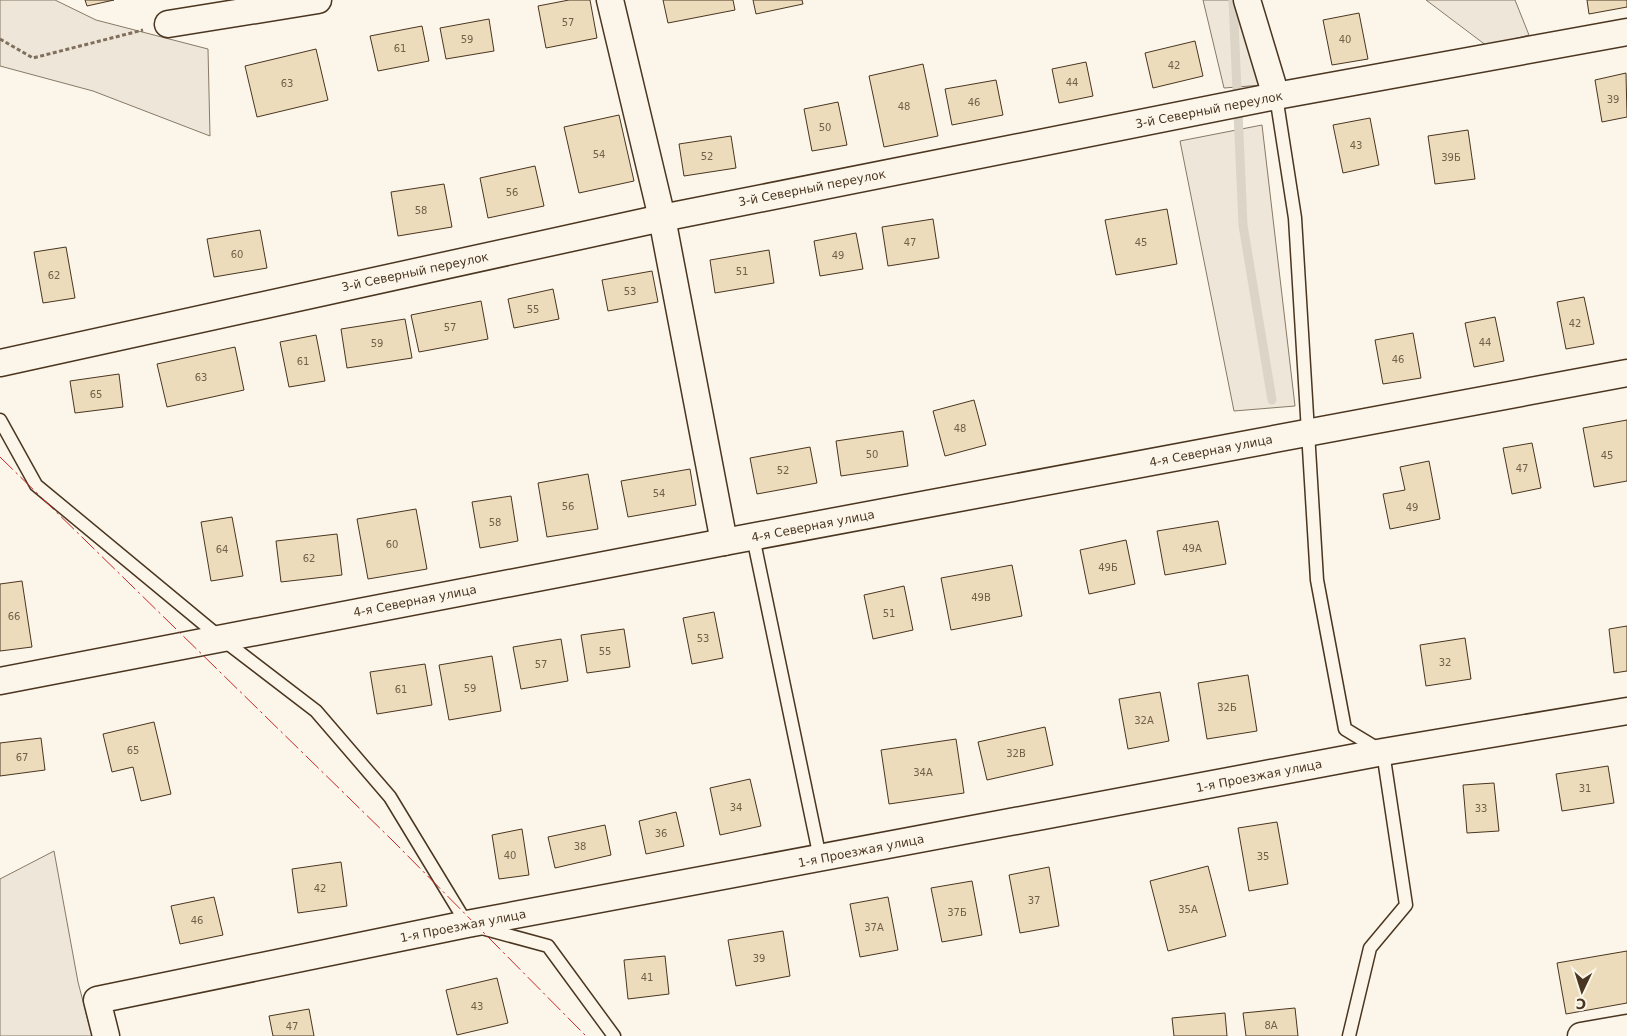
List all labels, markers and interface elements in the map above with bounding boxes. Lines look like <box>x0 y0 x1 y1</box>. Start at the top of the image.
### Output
house number: 57 <box>562 17 574 28</box>
house number: 59 <box>461 34 473 45</box>
house number: 40 <box>1339 34 1351 45</box>
house number: 61 <box>394 43 406 54</box>
house number: 42 <box>1168 60 1180 71</box>
house number: 44 <box>1066 77 1078 88</box>
house number: 63 <box>281 78 293 89</box>
street label: 3-й Северный переулок <box>1134 89 1284 131</box>
house number: 39 <box>1607 94 1619 105</box>
house number: 46 <box>968 97 980 108</box>
house number: 48 <box>898 101 910 112</box>
house number: 50 <box>819 122 831 133</box>
house number: 43 <box>1350 140 1362 151</box>
house number: 54 <box>593 149 605 160</box>
house number: 52 <box>701 151 713 162</box>
house number: 39Б <box>1441 152 1461 163</box>
street label: 3-й Северный переулок <box>737 167 887 209</box>
house number: 56 <box>506 187 518 198</box>
house number: 58 <box>415 205 427 216</box>
house number: 47 <box>904 237 916 248</box>
house number: 45 <box>1135 237 1147 248</box>
house number: 60 <box>231 249 243 260</box>
street label: 3-й Северный переулок <box>340 250 490 294</box>
house number: 49 <box>832 250 844 261</box>
house number: 51 <box>736 266 748 277</box>
house number: 62 <box>48 270 60 281</box>
house number: 53 <box>624 286 636 297</box>
house number: 55 <box>527 304 539 315</box>
house number: 42 <box>1569 318 1581 329</box>
house number: 57 <box>444 322 456 333</box>
house number: 44 <box>1479 337 1491 348</box>
house number: 59 <box>371 338 383 349</box>
house number: 46 <box>1392 354 1404 365</box>
house number: 61 <box>297 356 309 367</box>
house number: 63 <box>195 372 207 383</box>
house number: 65 <box>90 389 102 400</box>
house number: 48 <box>954 423 966 434</box>
street label: 4-я Северная улица <box>1148 432 1274 470</box>
house number: 50 <box>866 449 878 460</box>
house number: 45 <box>1601 450 1613 461</box>
house number: 47 <box>1516 463 1528 474</box>
house number: 52 <box>777 465 789 476</box>
house number: 54 <box>653 488 665 499</box>
house number: 56 <box>562 501 574 512</box>
house number: 49 <box>1406 502 1418 513</box>
street label: 4-я Северная улица <box>750 507 876 545</box>
house number: 58 <box>489 517 501 528</box>
house number: 60 <box>386 539 398 550</box>
house number: 49А <box>1182 543 1202 554</box>
house number: 64 <box>216 544 228 555</box>
house number: 62 <box>303 553 315 564</box>
house number: 49Б <box>1098 562 1118 573</box>
street label: 4-я Северная улица <box>352 582 478 620</box>
house number: 49В <box>971 592 991 603</box>
house number: 51 <box>883 608 895 619</box>
house number: 66 <box>8 611 20 622</box>
house number: 53 <box>697 633 709 644</box>
house number: 55 <box>599 646 611 657</box>
house number: 32 <box>1439 657 1451 668</box>
house number: 57 <box>535 659 547 670</box>
house number: 59 <box>464 683 476 694</box>
house number: 61 <box>395 684 407 695</box>
house number: 32Б <box>1217 702 1237 713</box>
house number: 32А <box>1134 715 1154 726</box>
house number: 65 <box>127 745 139 756</box>
house number: 32В <box>1006 748 1026 759</box>
house number: 67 <box>16 752 28 763</box>
street label: 1-я Проезжая улица <box>1195 757 1323 795</box>
house number: 34А <box>913 767 933 778</box>
house number: 31 <box>1579 783 1591 794</box>
house number: 34 <box>730 802 742 813</box>
house number: 33 <box>1475 803 1487 814</box>
house number: 36 <box>655 828 667 839</box>
street label: 1-я Проезжая улица <box>797 832 925 870</box>
house number: 38 <box>574 841 586 852</box>
house number: 40 <box>504 850 516 861</box>
house number: 35 <box>1257 851 1269 862</box>
house number: 42 <box>314 883 326 894</box>
house number: 37 <box>1028 895 1040 906</box>
house number: 35А <box>1178 904 1198 915</box>
street label: 1-я Проезжая улица <box>399 907 527 945</box>
house number: 37Б <box>947 907 967 918</box>
house number: 46 <box>191 915 203 926</box>
house number: 37А <box>864 922 884 933</box>
house number: 39 <box>753 953 765 964</box>
north arrow <box>1557 966 1607 1016</box>
house number: 41 <box>641 972 653 983</box>
text: С <box>1575 996 1587 1012</box>
house number: 43 <box>471 1001 483 1012</box>
house number: 8А <box>1264 1020 1278 1031</box>
house number: 47 <box>286 1021 298 1032</box>

